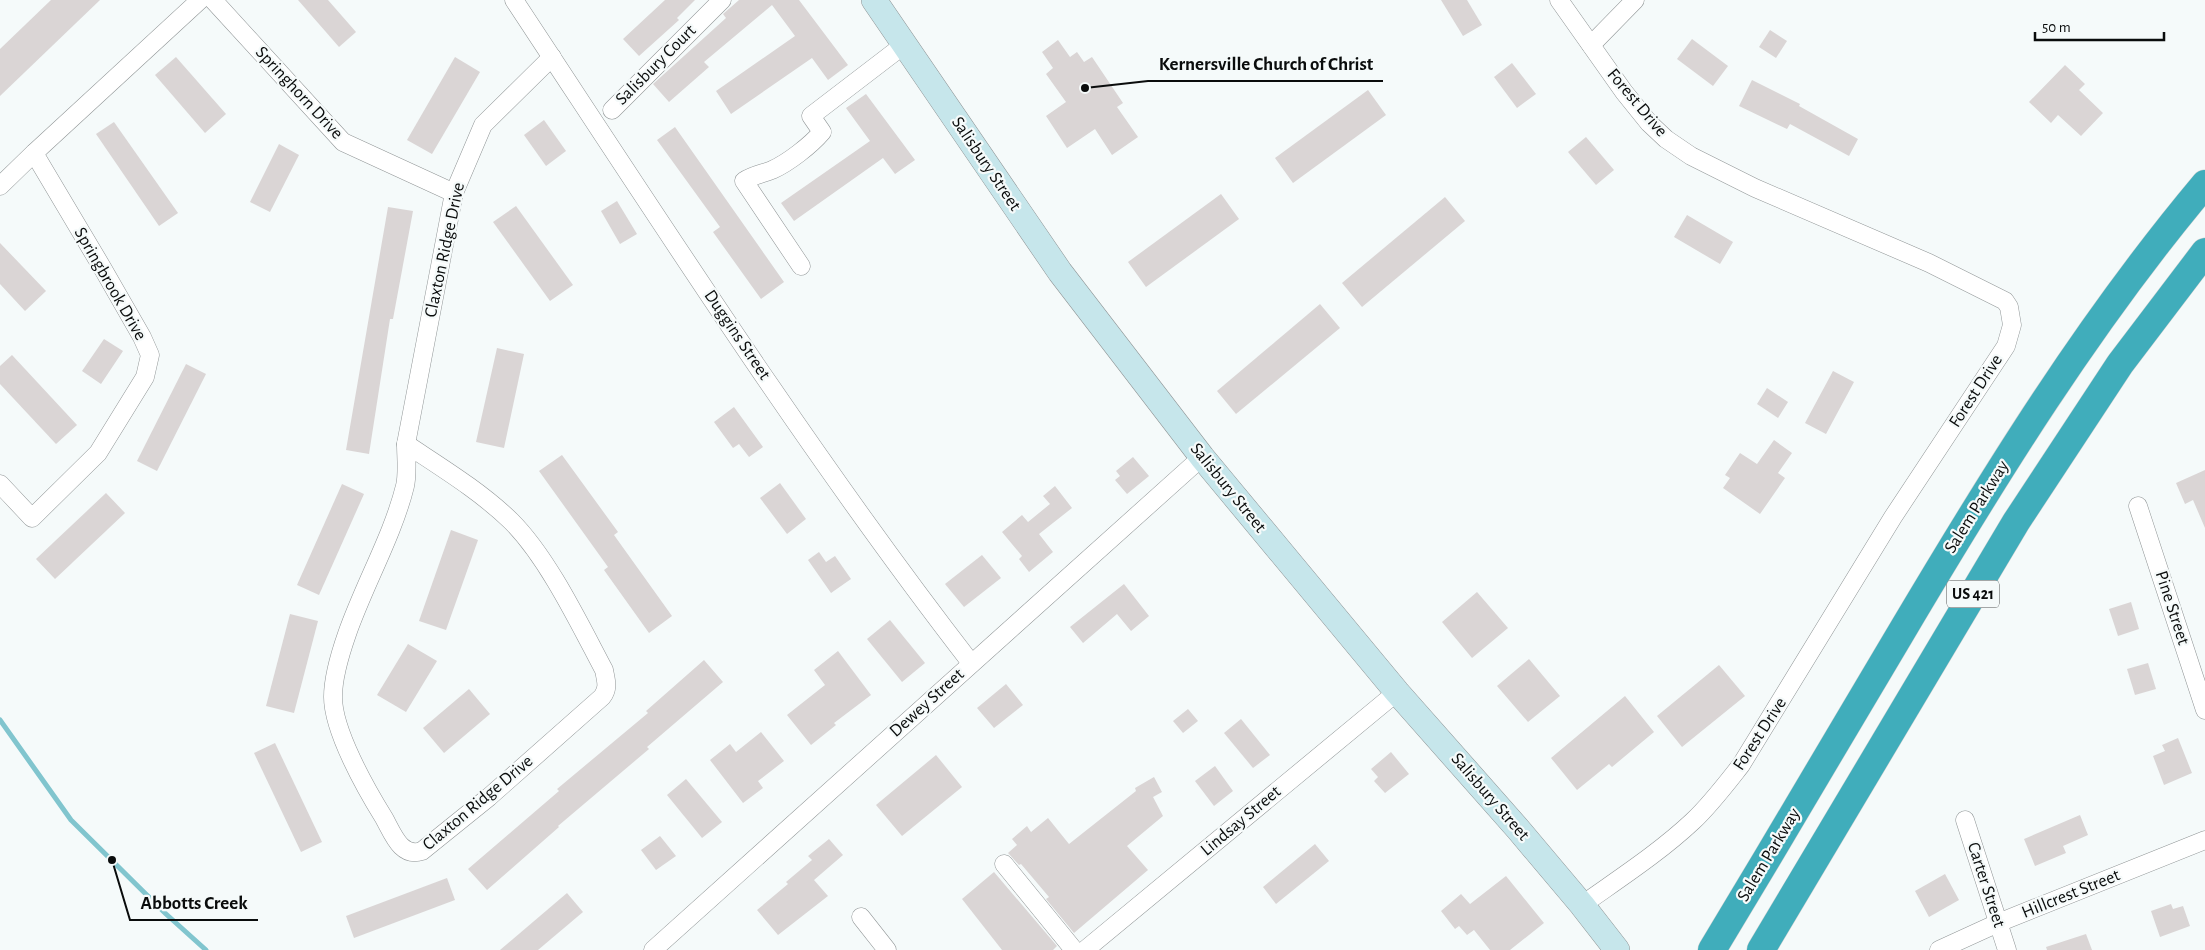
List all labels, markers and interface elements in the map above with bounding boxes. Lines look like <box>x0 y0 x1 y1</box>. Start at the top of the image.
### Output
scale bar <box>2035 10 2164 42</box>
text: 50 m <box>2042 20 2071 35</box>
street label: Salisbury Court <box>612 21 700 109</box>
street label: Springhorn Drive <box>252 43 346 143</box>
callout: Kernersville Church of Christ <box>1148 47 1383 81</box>
text: Kernersville Church of Christ <box>1159 55 1374 74</box>
street label: Forest Drive <box>1604 66 1670 140</box>
street label: Salisbury Street <box>948 114 1024 215</box>
street label: Claxton Ridge Drive <box>422 181 468 319</box>
street label: Springbrook Drive <box>70 225 150 343</box>
street label: Duggins Street <box>700 287 774 383</box>
street label: Forest Drive <box>1946 351 2006 431</box>
street label: Salisbury Street <box>1187 440 1270 536</box>
street label: Salem Parkway <box>1941 457 2013 556</box>
street label: Pine Street <box>2152 569 2192 647</box>
road number: US 421 <box>1947 580 1999 608</box>
street label: Dewey Street <box>886 665 968 741</box>
street label: Forest Drive <box>1730 694 1790 774</box>
street label: Salisbury Street <box>1447 750 1533 844</box>
street label: Claxton Ridge Drive <box>420 752 536 854</box>
street label: Lindsay Street <box>1198 782 1285 859</box>
street label: Salem Parkway <box>1734 805 1804 905</box>
street label: Carter Street <box>1964 840 2008 930</box>
street label: Hillcrest Street <box>2019 866 2123 922</box>
callout: Abbotts Creek <box>130 886 258 920</box>
text: Abbotts Creek <box>140 894 248 913</box>

